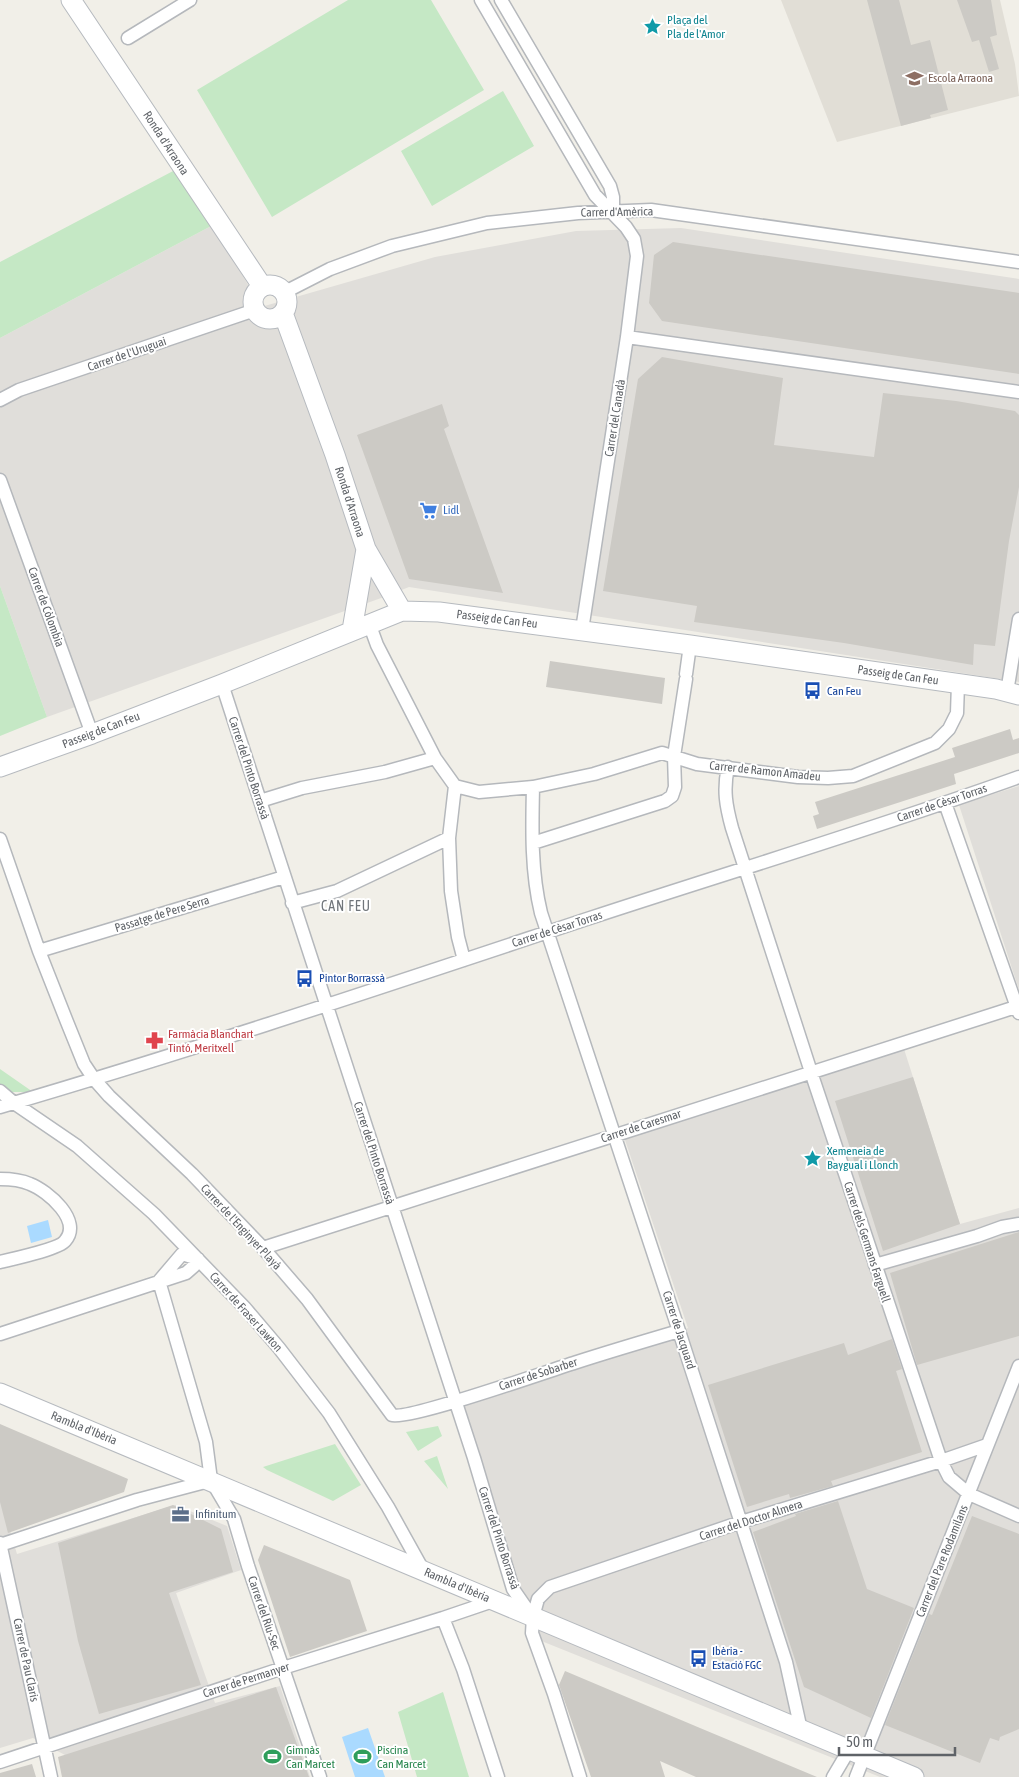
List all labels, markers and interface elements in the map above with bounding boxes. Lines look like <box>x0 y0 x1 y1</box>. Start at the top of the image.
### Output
place label: Plaça del Pla de l'Amor <box>667 13 725 41</box>
place icon: Plaça del Pla de l'Amor <box>643 17 663 37</box>
school or university icon: Escola Arraona <box>904 68 924 88</box>
place label: Escola Arraona <box>928 71 993 85</box>
street label: Ronda d'Arraona <box>140 108 192 178</box>
street label: Carrer d'Amèrica <box>581 204 653 220</box>
street label: Carrer de l'Uruguai <box>86 334 168 374</box>
street label: Carrer del Canadà <box>602 378 628 458</box>
street label: Ronda d'Arraona <box>332 465 368 539</box>
supermarket icon: Lidl <box>419 500 439 520</box>
place label: Lidl <box>443 503 460 517</box>
street label: Carrer de Còlombia <box>25 565 67 649</box>
street label: Passeig de Can Feu <box>456 607 539 631</box>
street label: Passeig de Can Feu <box>857 662 940 688</box>
bus stop icon: Can Feu <box>803 681 823 701</box>
place label: Can Feu <box>827 684 861 698</box>
street label: Passeig de Can Feu <box>60 709 142 751</box>
street label: Carrer del Pinto Borrassà <box>226 715 272 821</box>
street label: Carrer de Ramon Amadeu <box>709 758 822 784</box>
street label: Carrer de Cèsar Torras <box>895 781 989 825</box>
street label: Passatge de Pere Serra <box>113 893 211 935</box>
district label: CAN FEU <box>321 898 371 914</box>
street label: Carrer de Cèsar Torras <box>510 908 604 950</box>
bus stop icon: Pintor Borrassà <box>295 968 315 988</box>
place label: Pintor Borrassà <box>319 971 385 985</box>
place label: Farmàcia Blanchart Tintó, Meritxell <box>168 1027 254 1055</box>
pharmacy icon: Farmàcia Blanchart Tintó, Meritxell <box>144 1031 164 1051</box>
street label: Carrer del Pinto Borrassà <box>351 1100 397 1206</box>
street label: Carrer de Caresmar <box>599 1106 683 1146</box>
place label: Xemeneia de Baygual i Llonch <box>827 1144 898 1172</box>
place icon: Xemeneia de Baygual i Llonch <box>803 1148 823 1168</box>
street label: Carrer dels Germans Farguell <box>841 1180 893 1305</box>
street label: Carrer de l'Enginyer Playà <box>198 1181 284 1273</box>
street label: Carrer de Fraser Lawton <box>207 1269 285 1355</box>
street label: Carrer de Jacquard <box>660 1289 698 1371</box>
street label: Carrer de Sobarber <box>497 1355 579 1393</box>
street label: Rambla d'Ibèria <box>49 1408 119 1448</box>
street label: Carrer del Pinto Borrassà <box>476 1485 522 1591</box>
street label: Carrer del Doctor Almera <box>698 1497 804 1543</box>
street label: Carrer del Pare Rodamilans <box>913 1503 971 1619</box>
office icon: Infinitum <box>171 1504 191 1524</box>
place label: Infinitum <box>195 1507 236 1521</box>
street label: Rambla d'Ibèria <box>422 1565 492 1605</box>
street label: Carrer del Riu-Sec <box>245 1574 283 1652</box>
street label: Carrer de Pau Claris <box>10 1617 42 1703</box>
place label: Ibèria - Estació FGC <box>712 1644 762 1672</box>
bus stop icon: Ibèria - Estació FGC <box>688 1648 708 1668</box>
street label: Carrer de Permanyer <box>201 1659 291 1701</box>
scale bar <box>839 1724 955 1756</box>
text: 50 m <box>846 1733 873 1750</box>
place label: Gimnàs Can Marcet <box>286 1743 335 1771</box>
place label: Piscina Can Marcet <box>377 1743 426 1771</box>
sports icon: Gimnàs Can Marcet <box>262 1747 282 1767</box>
sports icon: Piscina Can Marcet <box>353 1747 373 1767</box>

